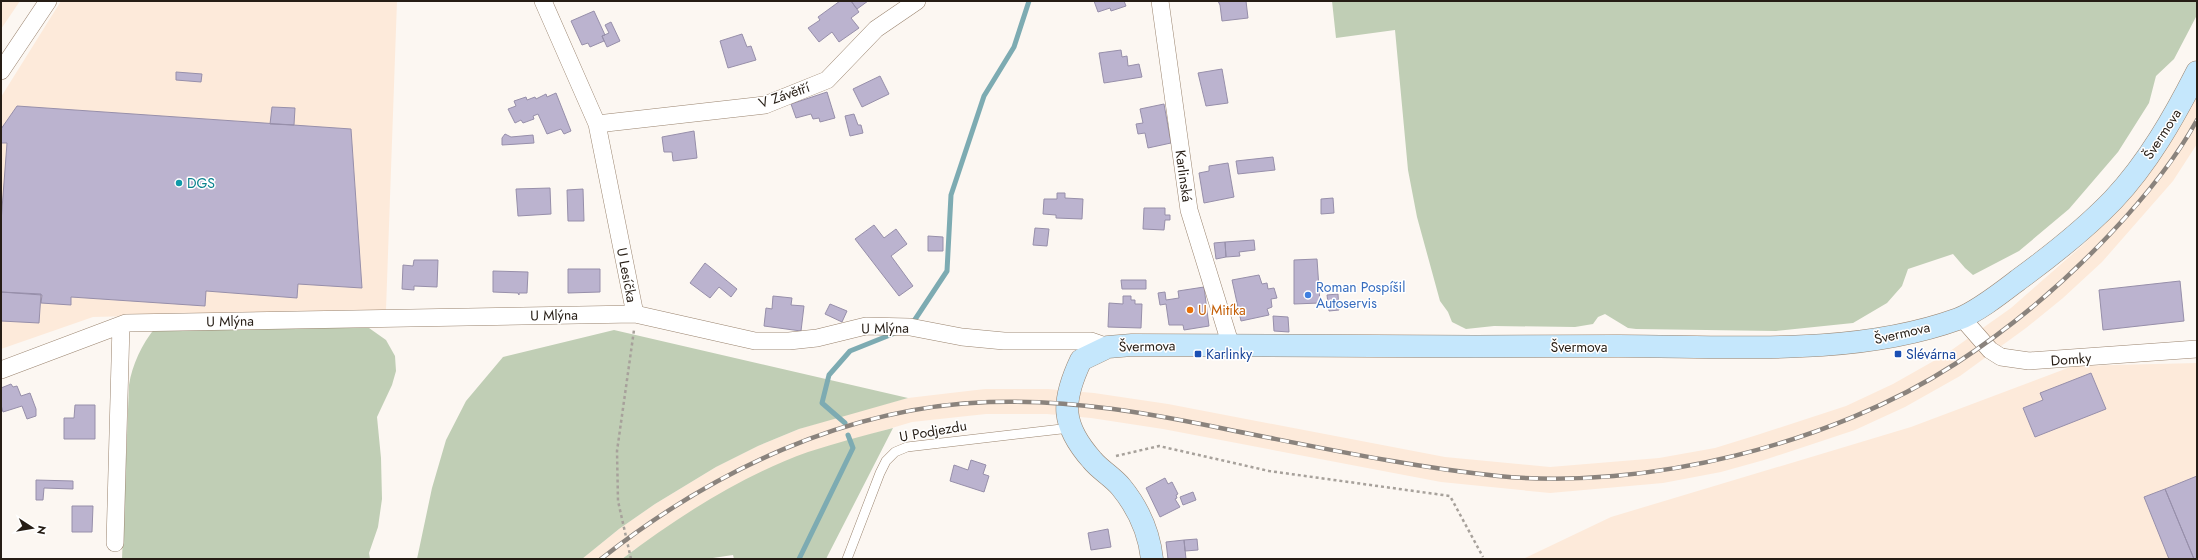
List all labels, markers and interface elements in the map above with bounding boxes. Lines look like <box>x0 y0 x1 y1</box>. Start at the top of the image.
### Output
street label: V Závětří <box>756 77 813 113</box>
street label: Švermova <box>2138 105 2186 163</box>
street label: Karlinská <box>1170 149 1198 203</box>
place label: DGS <box>187 173 215 193</box>
marker: DGS <box>174 178 184 188</box>
street label: U Lesíčka <box>612 246 642 304</box>
place label: Roman Pospíšil Autoservis <box>1316 277 1405 313</box>
marker: Roman Pospíšil Autoservis <box>1303 290 1313 300</box>
place label: U Mitíka <box>1198 300 1246 320</box>
street label: U Mlýna <box>530 305 578 325</box>
marker: U Mitíka <box>1185 305 1195 315</box>
street label: U Mlýna <box>206 311 254 331</box>
street label: Švermova <box>1872 317 1932 349</box>
street label: U Mlýna <box>861 318 909 338</box>
street label: Švermova <box>1118 336 1176 356</box>
street label: Švermova <box>1551 337 1607 357</box>
place label: Karlinky <box>1206 344 1253 364</box>
place label: Slévárna <box>1906 344 1956 364</box>
street label: Domky <box>2050 348 2093 370</box>
marker: Karlinky <box>1193 349 1203 359</box>
marker: Slévárna <box>1893 349 1903 359</box>
street label: U Podjezdu <box>898 415 968 447</box>
north arrow <box>12 508 52 548</box>
text: N <box>33 524 51 536</box>

